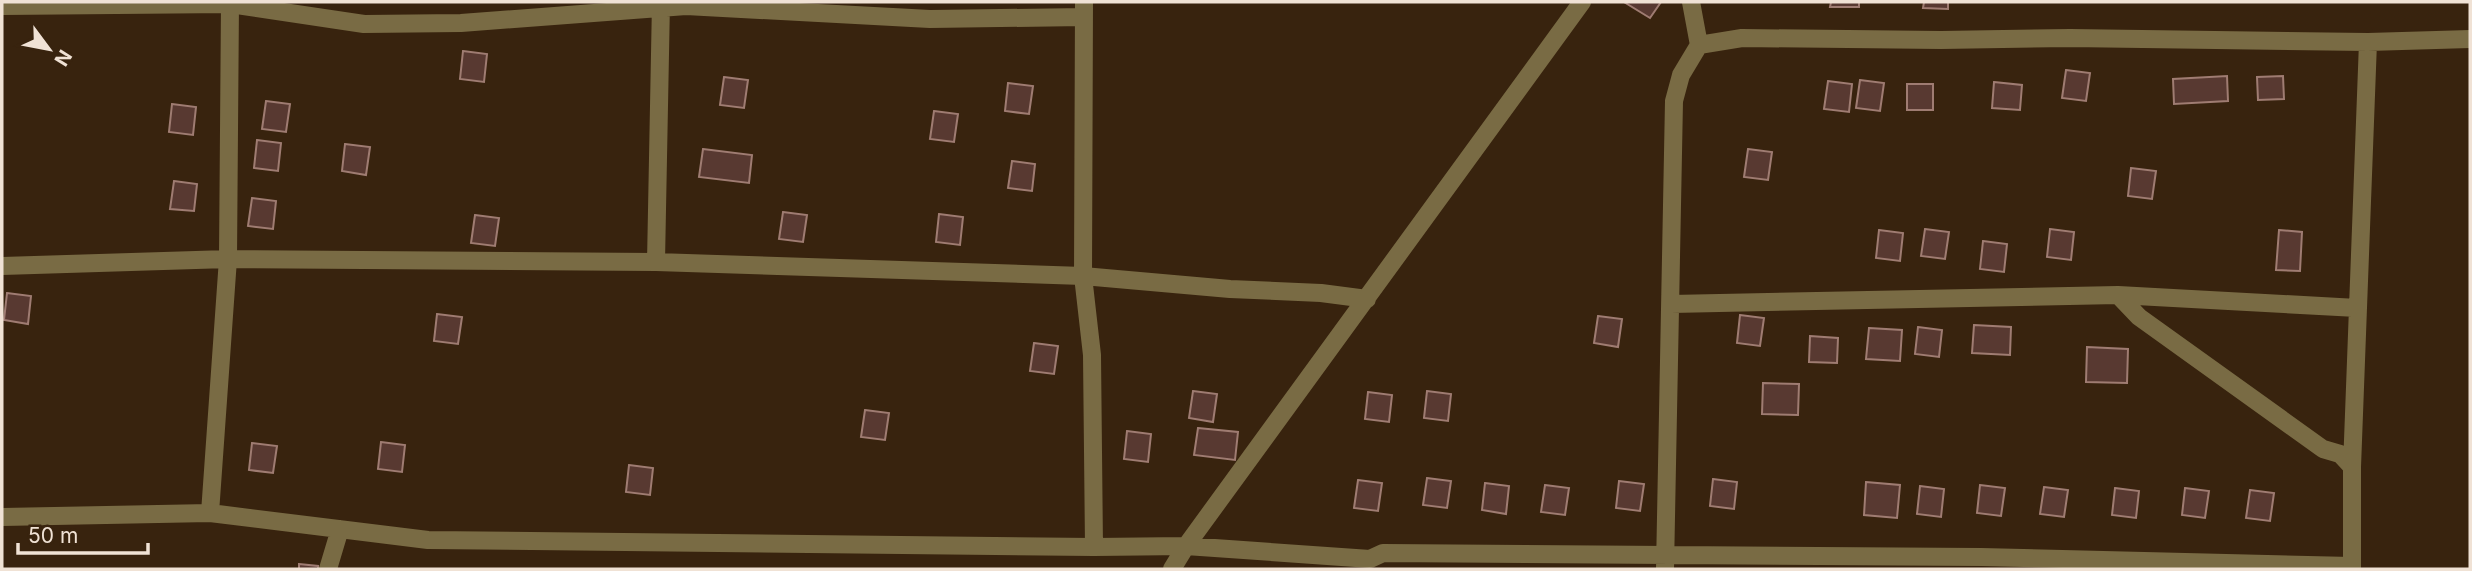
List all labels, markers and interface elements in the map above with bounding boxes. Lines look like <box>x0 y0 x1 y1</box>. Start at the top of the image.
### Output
north arrow <box>14 14 84 84</box>
text: N <box>49 46 77 70</box>
scale bar <box>18 512 147 556</box>
text: 50 m <box>28 523 78 548</box>

